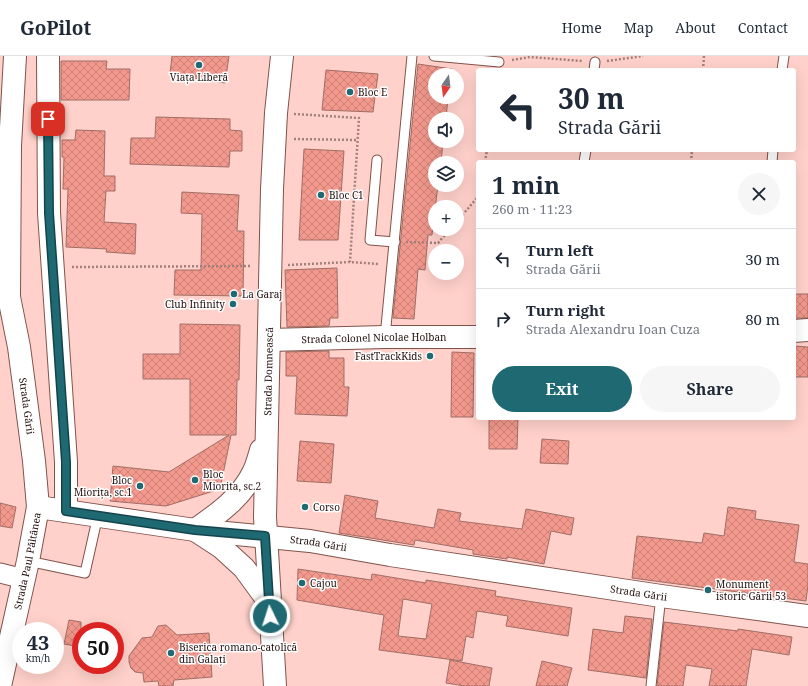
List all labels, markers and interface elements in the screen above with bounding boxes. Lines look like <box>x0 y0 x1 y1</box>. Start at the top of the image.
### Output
text: GoPilot <box>20 15 91 41</box>
text: Home <box>562 18 602 37</box>
text: Map <box>624 18 653 37</box>
text: About <box>675 18 716 37</box>
text: Contact <box>738 18 788 37</box>
marker: Viața Liberă <box>194 60 204 70</box>
north arrow <box>428 68 464 104</box>
map controls <box>428 68 464 280</box>
place label: Viața Liberă <box>170 70 229 84</box>
text: 30 m <box>558 79 625 117</box>
icon: left <box>492 84 544 136</box>
place label: Bloc E <box>358 85 387 99</box>
marker: Bloc E <box>345 87 355 97</box>
pin <box>31 102 65 136</box>
icon: arrive <box>37 108 59 130</box>
button: sound <box>428 112 464 148</box>
text: Strada Gării <box>558 115 661 139</box>
button: layers <box>428 156 464 192</box>
text: 1 min <box>492 168 560 201</box>
button: close <box>738 173 780 215</box>
place label: Bloc C1 <box>329 188 364 202</box>
marker: Bloc C1 <box>316 190 326 200</box>
button: + <box>428 200 464 236</box>
text: 260 m · 11:23 <box>492 200 572 218</box>
text: Turn left <box>526 240 594 260</box>
button: − <box>428 244 464 280</box>
icon: left <box>492 248 514 270</box>
text: 30 m <box>745 249 780 269</box>
text: Strada Gării <box>526 260 601 278</box>
place label: La Garaj <box>242 287 282 301</box>
marker: La Garaj <box>229 289 239 299</box>
place label: Club Infinity <box>165 297 225 311</box>
marker: Club Infinity <box>228 299 238 309</box>
text: Turn right <box>526 300 605 320</box>
icon: right <box>492 308 514 330</box>
text: 80 m <box>745 309 780 329</box>
text: Strada Alexandru Ioan Cuza <box>526 320 700 338</box>
street label: Strada Domnească <box>260 327 276 416</box>
street label: Strada Colonel Nicolae Holban <box>301 330 447 346</box>
place label: FastTrackKids <box>355 349 422 363</box>
marker: FastTrackKids <box>425 351 435 361</box>
button: Exit <box>492 366 632 412</box>
button: Share <box>640 366 780 412</box>
street label: Strada Gării <box>16 377 38 436</box>
place label: Bloc Miorita, sc.2 <box>203 467 261 493</box>
place label: Bloc Miorița, sc.1 <box>74 473 132 499</box>
marker: Bloc Miorita, sc.2 <box>190 475 200 485</box>
marker: Bloc Miorița, sc.1 <box>135 481 145 491</box>
place label: Corso <box>313 500 340 514</box>
marker: Corso <box>300 502 310 512</box>
street label: Strada Paul Păltânea <box>10 511 44 611</box>
street label: Strada Gării <box>290 532 349 554</box>
place label: Cajou <box>310 576 338 590</box>
place label: Monument istoric Gării 53 <box>716 577 786 603</box>
marker: Cajou <box>297 578 307 588</box>
street label: Strada Gării <box>609 581 669 604</box>
marker: Monument istoric Gării 53 <box>703 585 713 595</box>
position arrow <box>249 595 291 637</box>
speed limit sign: 50 <box>72 622 124 674</box>
text: 43 <box>27 629 49 656</box>
place label: Biserica romano-catolică din Galați <box>179 640 298 666</box>
marker: Biserica romano-catolică din Galați <box>166 648 176 658</box>
text: km/h <box>26 651 50 665</box>

